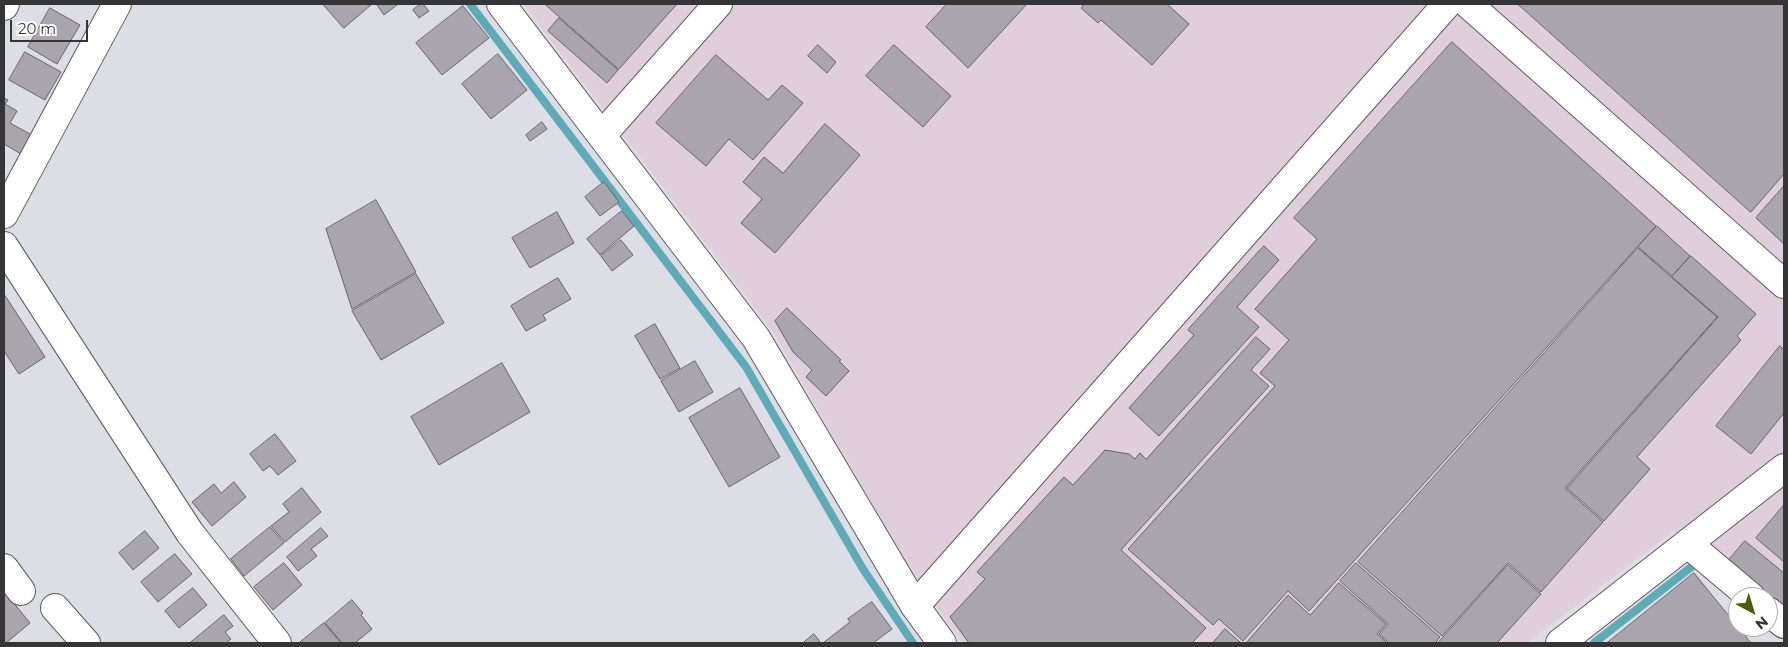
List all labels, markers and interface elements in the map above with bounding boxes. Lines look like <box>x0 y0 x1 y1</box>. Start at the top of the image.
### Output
scale bar <box>12 10 90 42</box>
text: 20 m <box>18 19 56 38</box>
north arrow <box>1728 587 1778 637</box>
text: N <box>1752 612 1772 633</box>

